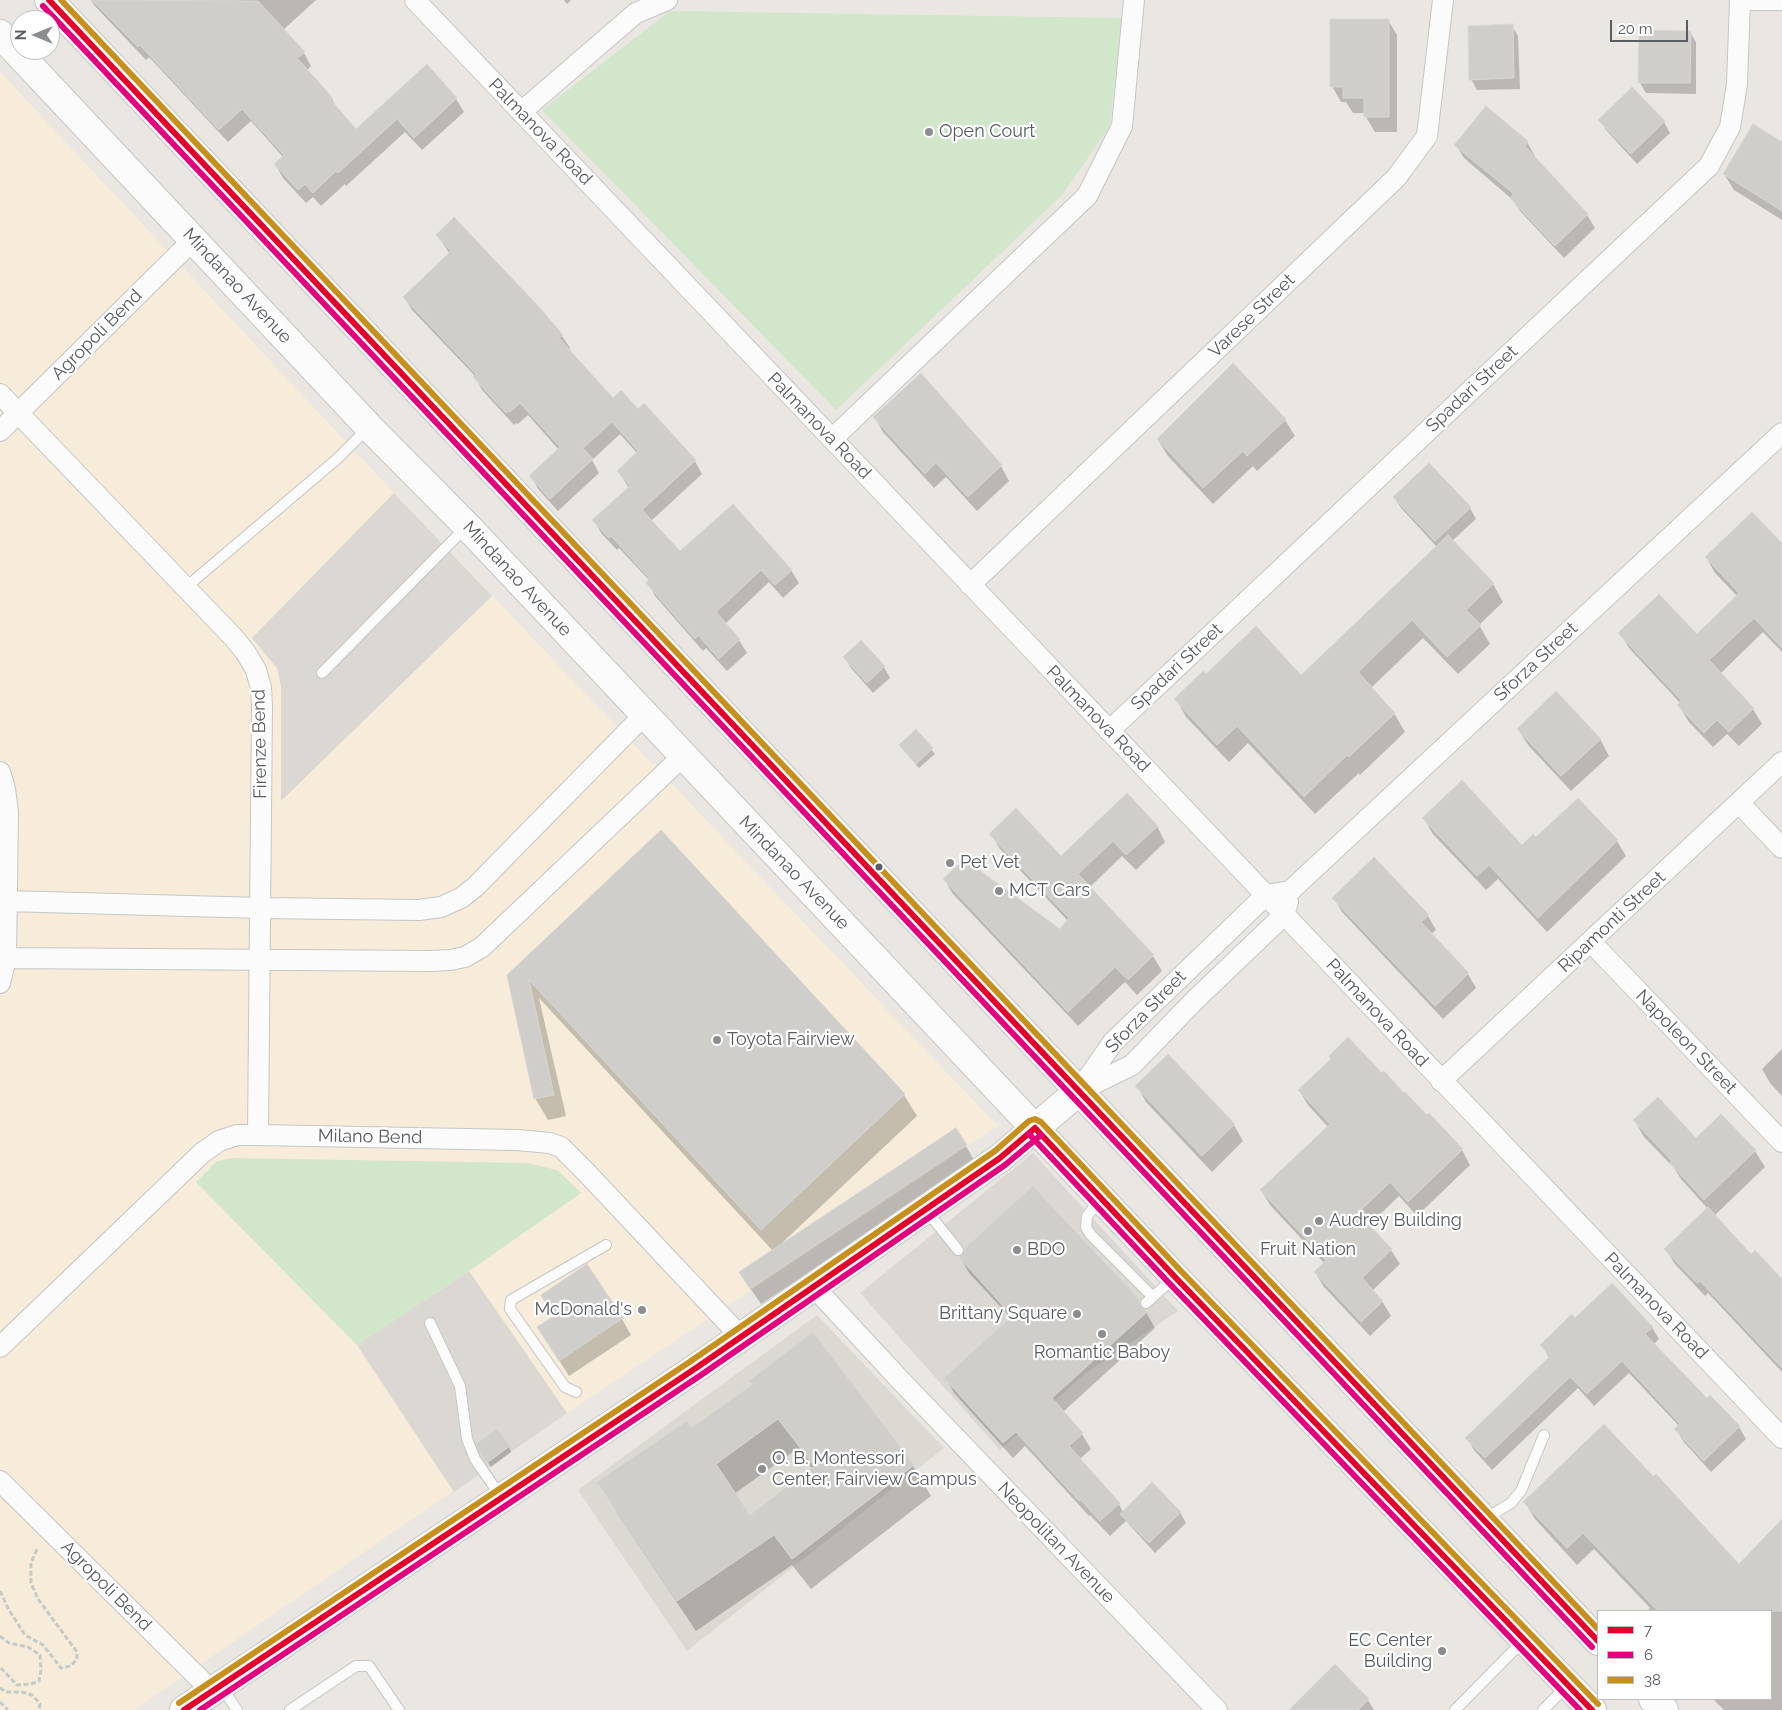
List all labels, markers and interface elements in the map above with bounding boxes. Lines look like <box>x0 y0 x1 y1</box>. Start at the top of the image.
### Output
north arrow <box>10 10 60 60</box>
scale bar <box>1612 10 1690 42</box>
text: 20 m <box>1618 20 1653 38</box>
text: N <box>13 30 29 40</box>
street label: Palmanova Road <box>484 74 596 190</box>
place label: Open Court <box>939 121 1035 143</box>
marker: Open Court <box>923 126 935 138</box>
street label: Mindanao Avenue <box>178 224 296 348</box>
street label: Varese Street <box>1204 270 1300 362</box>
street label: Agropoli Bend <box>47 285 147 385</box>
street label: Spadari Street <box>1422 341 1522 437</box>
street label: Palmanova Road <box>763 368 875 484</box>
street label: Mindanao Avenue <box>458 517 576 641</box>
street label: Sforza Street <box>1490 618 1582 706</box>
street label: Spadari Street <box>1127 619 1227 715</box>
street label: Palmanova Road <box>1042 661 1154 777</box>
street label: Firenze Bend <box>248 689 272 799</box>
street label: Mindanao Avenue <box>734 812 854 934</box>
place label: Pet Vet <box>960 852 1020 874</box>
marker: Pet Vet <box>944 857 956 869</box>
unlabelled marker <box>874 862 884 872</box>
street label: Ripamonti Street <box>1554 867 1670 977</box>
place label: MCT Cars <box>1009 880 1090 902</box>
marker: MCT Cars <box>993 885 1005 897</box>
street label: Palmanova Road <box>1321 954 1433 1072</box>
street label: Sforza Street <box>1101 966 1191 1058</box>
street label: Napoleon Street <box>1631 985 1741 1099</box>
place label: Toyota Fairview <box>727 1029 855 1051</box>
marker: Toyota Fairview <box>711 1034 723 1046</box>
street label: Milano Bend <box>318 1125 422 1149</box>
place label: Audrey Building <box>1329 1210 1462 1232</box>
marker: Audrey Building <box>1313 1215 1325 1227</box>
marker: Fruit Nation <box>1302 1225 1314 1237</box>
place label: BDO <box>1027 1239 1065 1261</box>
place label: Fruit Nation <box>1260 1239 1356 1261</box>
marker: BDO <box>1011 1244 1023 1256</box>
street label: Palmanova Road <box>1600 1248 1712 1364</box>
place label: McDonald's <box>534 1299 632 1321</box>
place label: Brittany Square <box>939 1303 1067 1325</box>
marker: McDonald's <box>636 1304 648 1316</box>
marker: Brittany Square <box>1071 1308 1083 1320</box>
marker: Romantic Baboy <box>1096 1328 1108 1340</box>
place label: Romantic Baboy <box>1034 1342 1170 1364</box>
place label: O. B. Montessori Center, Fairview Campus <box>772 1448 977 1490</box>
marker: O. B. Montessori Center, Fairview Campus <box>756 1463 768 1475</box>
street label: Neopolitan Avenue <box>993 1478 1119 1608</box>
street label: Agropoli Bend <box>56 1536 156 1636</box>
legend <box>1597 1610 1772 1700</box>
text: 7 <box>1644 1621 1652 1639</box>
place label: EC Center Building <box>1348 1630 1432 1672</box>
marker: EC Center Building <box>1436 1645 1448 1657</box>
text: 6 <box>1644 1646 1653 1664</box>
text: 38 <box>1644 1671 1661 1689</box>

